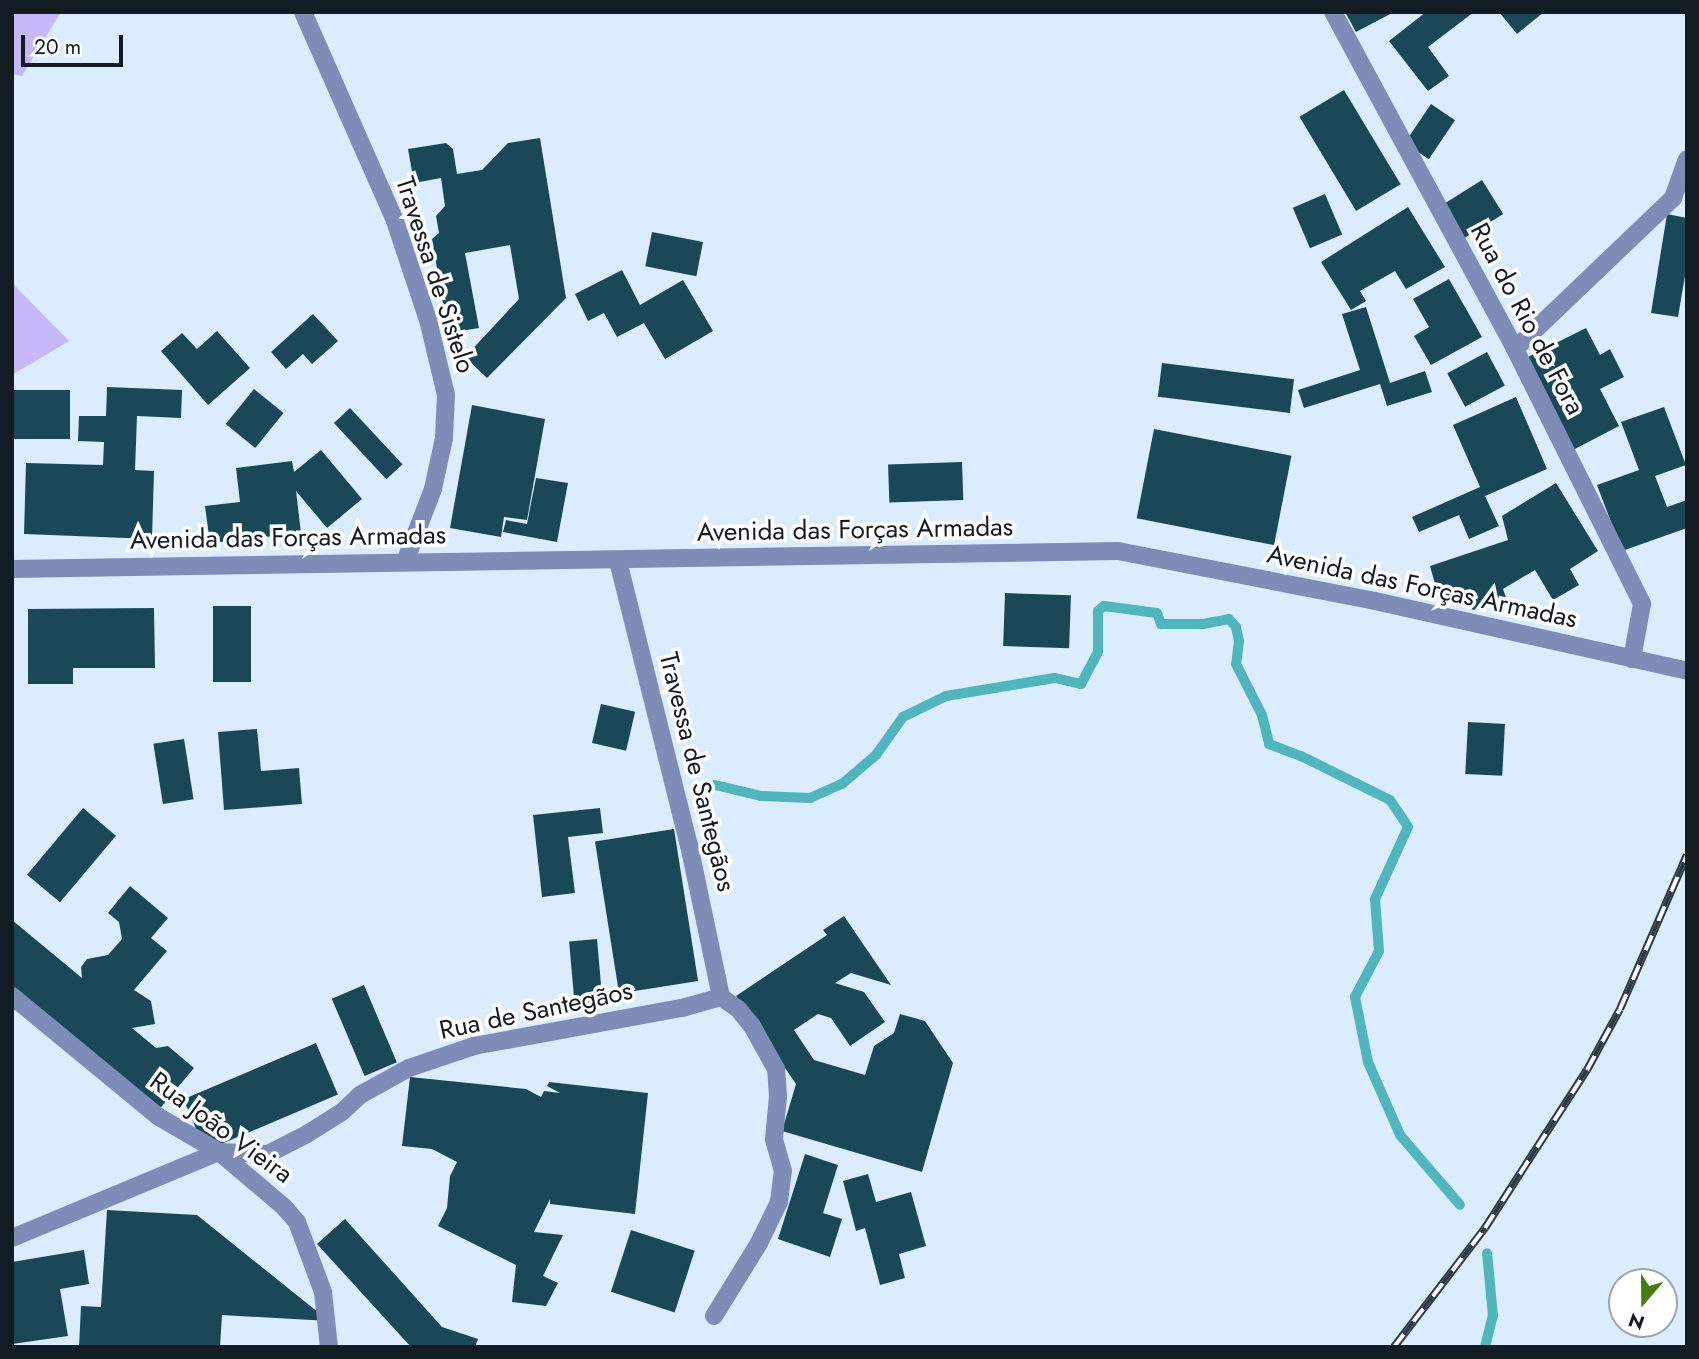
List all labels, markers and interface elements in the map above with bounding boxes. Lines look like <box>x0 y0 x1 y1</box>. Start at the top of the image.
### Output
scale bar <box>24 21 126 65</box>
text: 20 m <box>34 32 81 62</box>
street label: Travessa de Sistelo <box>389 173 481 377</box>
street label: Rua do Rio de Fora <box>1463 218 1591 420</box>
street label: Avenida das Forças Armadas <box>697 512 1013 548</box>
street label: Avenida das Forças Armadas <box>130 520 446 556</box>
street label: Avenida das Forças Armadas <box>1264 539 1580 635</box>
street label: Travessa de Santegãos <box>652 649 742 895</box>
street label: Rua de Santegãos <box>437 975 635 1047</box>
street label: Rua João Vieira <box>143 1066 299 1190</box>
north arrow <box>1608 1268 1678 1338</box>
text: N <box>1625 1306 1648 1337</box>

